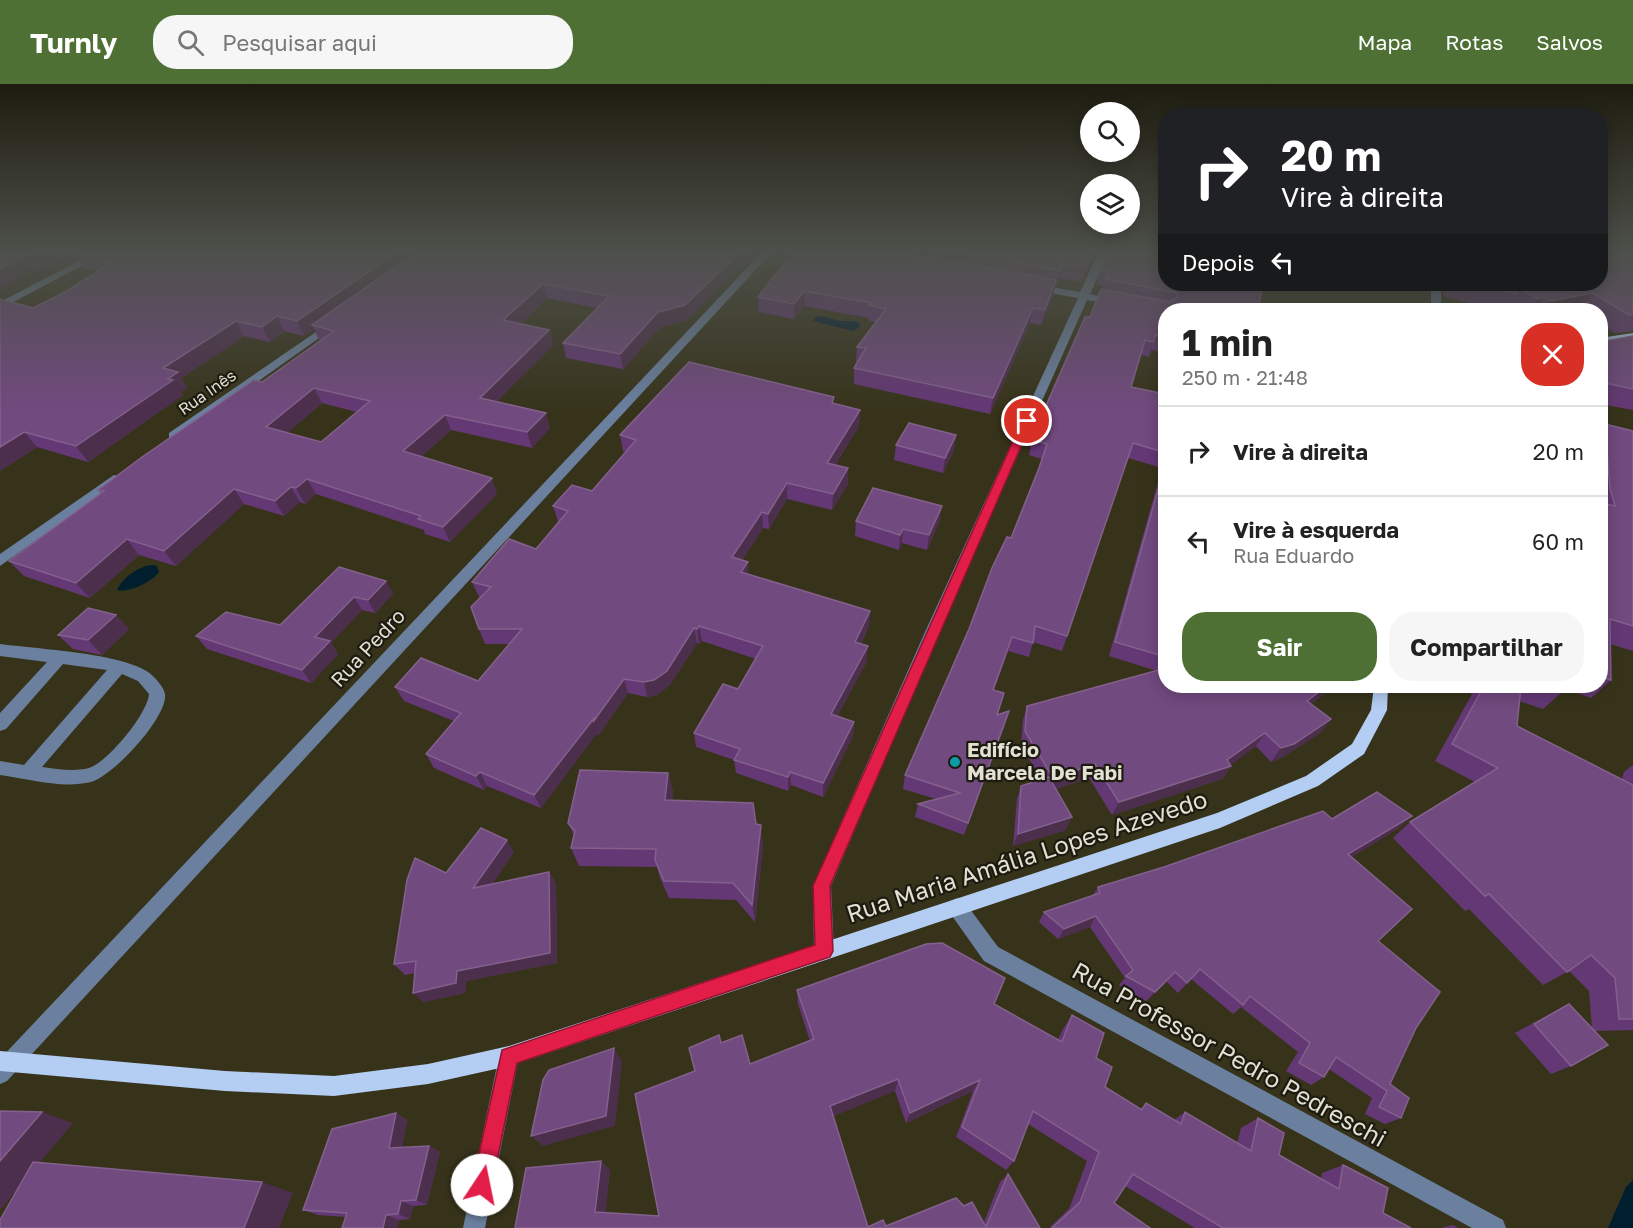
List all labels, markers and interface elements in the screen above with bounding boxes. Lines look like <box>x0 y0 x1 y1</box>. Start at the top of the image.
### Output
search box <box>153 15 573 69</box>
text: Turnly <box>30 26 117 59</box>
icon: search <box>174 26 207 59</box>
text: Pesquisar aqui <box>222 29 377 56</box>
text: Mapa <box>1358 29 1412 55</box>
text: Rotas <box>1445 29 1503 55</box>
text: Salvos <box>1536 29 1603 55</box>
map controls <box>1080 102 1140 234</box>
button: search <box>1080 102 1140 162</box>
text: 20 m <box>1281 130 1381 180</box>
icon: right <box>1182 132 1260 210</box>
button: layers <box>1080 174 1140 234</box>
text: Vire à direita <box>1281 181 1444 213</box>
icon: left <box>1266 246 1299 279</box>
text: Depois <box>1182 249 1254 276</box>
text: 1 min <box>1182 321 1273 364</box>
button: close <box>1521 323 1584 386</box>
street label: Rua Inês <box>174 365 240 419</box>
text: 250 m · 21:48 <box>1182 365 1308 389</box>
pin <box>1001 395 1052 446</box>
icon: arrive <box>1010 404 1043 437</box>
icon: right <box>1182 435 1215 468</box>
text: Vire à direita <box>1233 438 1368 465</box>
text: 20 m <box>1533 438 1584 465</box>
text: Vire à esquerda <box>1233 516 1399 543</box>
icon: left <box>1182 525 1215 558</box>
text: 60 m <box>1532 528 1584 555</box>
text: Rua Eduardo <box>1233 543 1354 567</box>
street label: Rua Pedro <box>325 603 409 691</box>
button: Sair <box>1182 612 1377 681</box>
button: Compartilhar <box>1389 612 1584 681</box>
place label: Edifício Marcela De Fabi <box>967 737 1122 784</box>
marker: Edifício Marcela De Fabi <box>948 755 962 769</box>
street label: Rua Maria Amália Lopes Azevedo <box>843 783 1210 928</box>
street label: Rua Professor Pedro Pedreschi <box>1068 955 1392 1152</box>
position arrow <box>450 1153 514 1217</box>

